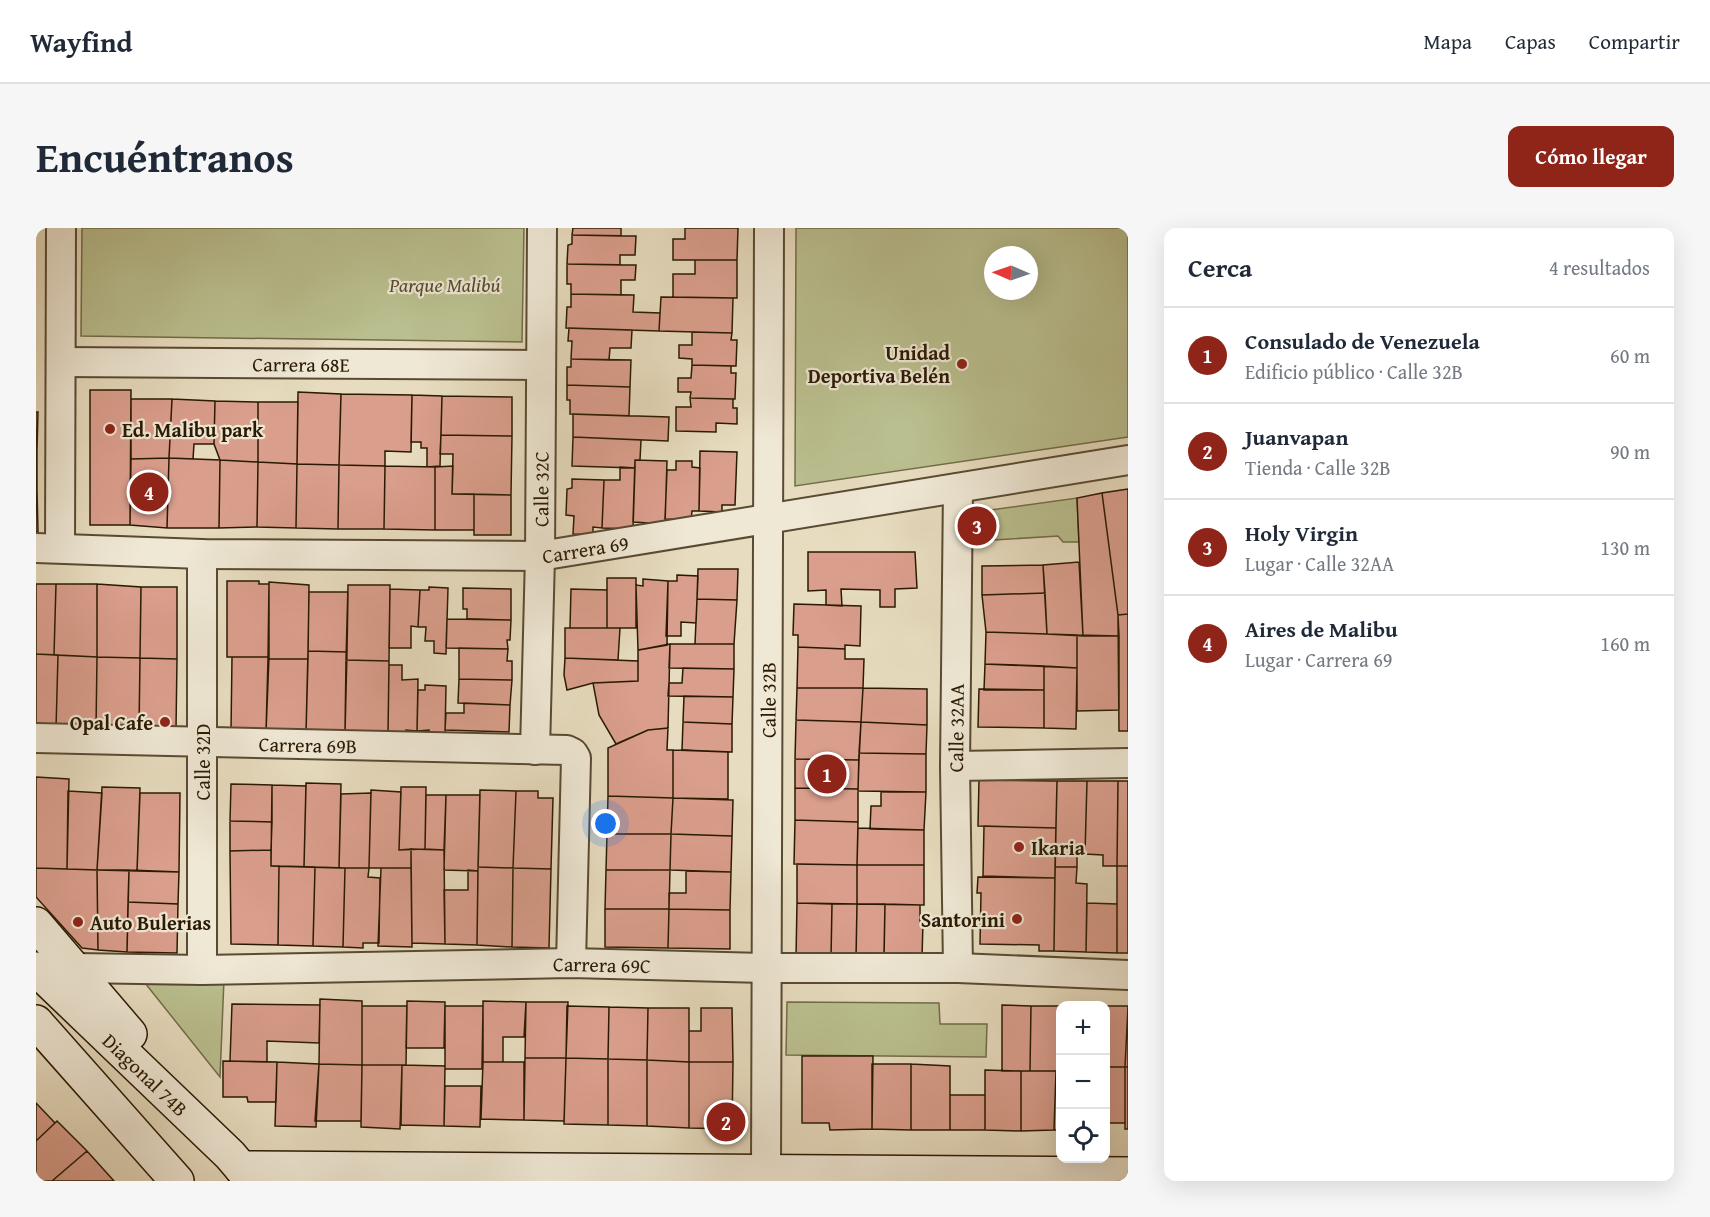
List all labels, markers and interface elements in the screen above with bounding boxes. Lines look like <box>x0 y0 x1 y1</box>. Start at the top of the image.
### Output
text: Wayfind <box>30 21 132 62</box>
text: Mapa <box>1423 26 1472 57</box>
text: Capas <box>1505 26 1556 57</box>
text: Compartir <box>1589 26 1680 57</box>
text: Encuéntranos <box>36 126 294 187</box>
button: Cómo llegar <box>1508 126 1674 187</box>
north arrow <box>984 246 1038 300</box>
text: Cerca <box>1188 248 1252 287</box>
text: 4 resultados <box>1549 253 1650 282</box>
park label: Parque Malibú <box>388 270 501 299</box>
text: Consulado de Venezuela <box>1245 325 1480 357</box>
place label: Unidad Deportiva Belén <box>808 338 951 390</box>
text: 1 <box>1202 341 1213 370</box>
text: 60 m <box>1610 341 1650 370</box>
street label: Carrera 68E <box>252 349 350 378</box>
marker: Unidad Deportiva Belén <box>955 357 969 371</box>
text: Edificio público · Calle 32B <box>1245 357 1463 386</box>
place label: Ed. Malibu park <box>122 415 264 444</box>
text: Juanvapan <box>1245 421 1348 453</box>
marker: Ed. Malibu park <box>103 422 117 436</box>
text: 2 <box>1202 437 1213 466</box>
text: 90 m <box>1610 437 1650 466</box>
street label: Calle 32C <box>526 451 555 527</box>
text: Tienda · Calle 32B <box>1245 453 1391 482</box>
pin: 4 <box>130 470 168 514</box>
pin: 3 <box>958 504 996 548</box>
text: Holy Virgin <box>1245 517 1358 549</box>
street label: Carrera 69 <box>540 527 631 570</box>
text: 3 <box>1202 533 1213 562</box>
text: 130 m <box>1600 533 1650 562</box>
text: Lugar · Calle 32AA <box>1245 549 1394 578</box>
text: Aires de Malibu <box>1245 613 1398 645</box>
text: 4 <box>1202 629 1213 658</box>
text: 160 m <box>1600 629 1650 658</box>
text: Lugar · Carrera 69 <box>1245 645 1392 674</box>
street label: Calle 32B <box>753 662 782 738</box>
street label: Calle 32AA <box>940 683 970 773</box>
place label: Opal Cafe <box>70 708 153 737</box>
marker: Opal Cafe <box>158 715 172 729</box>
street label: Calle 32D <box>188 724 217 800</box>
street label: Carrera 69B <box>258 729 357 760</box>
pin: 1 <box>808 752 846 796</box>
your location <box>591 809 620 838</box>
place label: Ikaria <box>1031 833 1086 862</box>
marker: Ikaria <box>1012 840 1026 854</box>
place label: Santorini <box>921 905 1005 934</box>
place label: Auto Bulerias <box>90 908 211 937</box>
marker: Santorini <box>1010 912 1024 926</box>
marker: Auto Bulerias <box>71 915 85 929</box>
street label: Carrera 69C <box>553 948 651 980</box>
map controls <box>1056 1001 1110 1163</box>
button: + <box>1056 1001 1110 1055</box>
street label: Diagonal 74B <box>96 1026 195 1122</box>
button: − <box>1056 1055 1110 1109</box>
pin: 2 <box>706 1100 746 1144</box>
button: locate <box>1056 1109 1110 1163</box>

